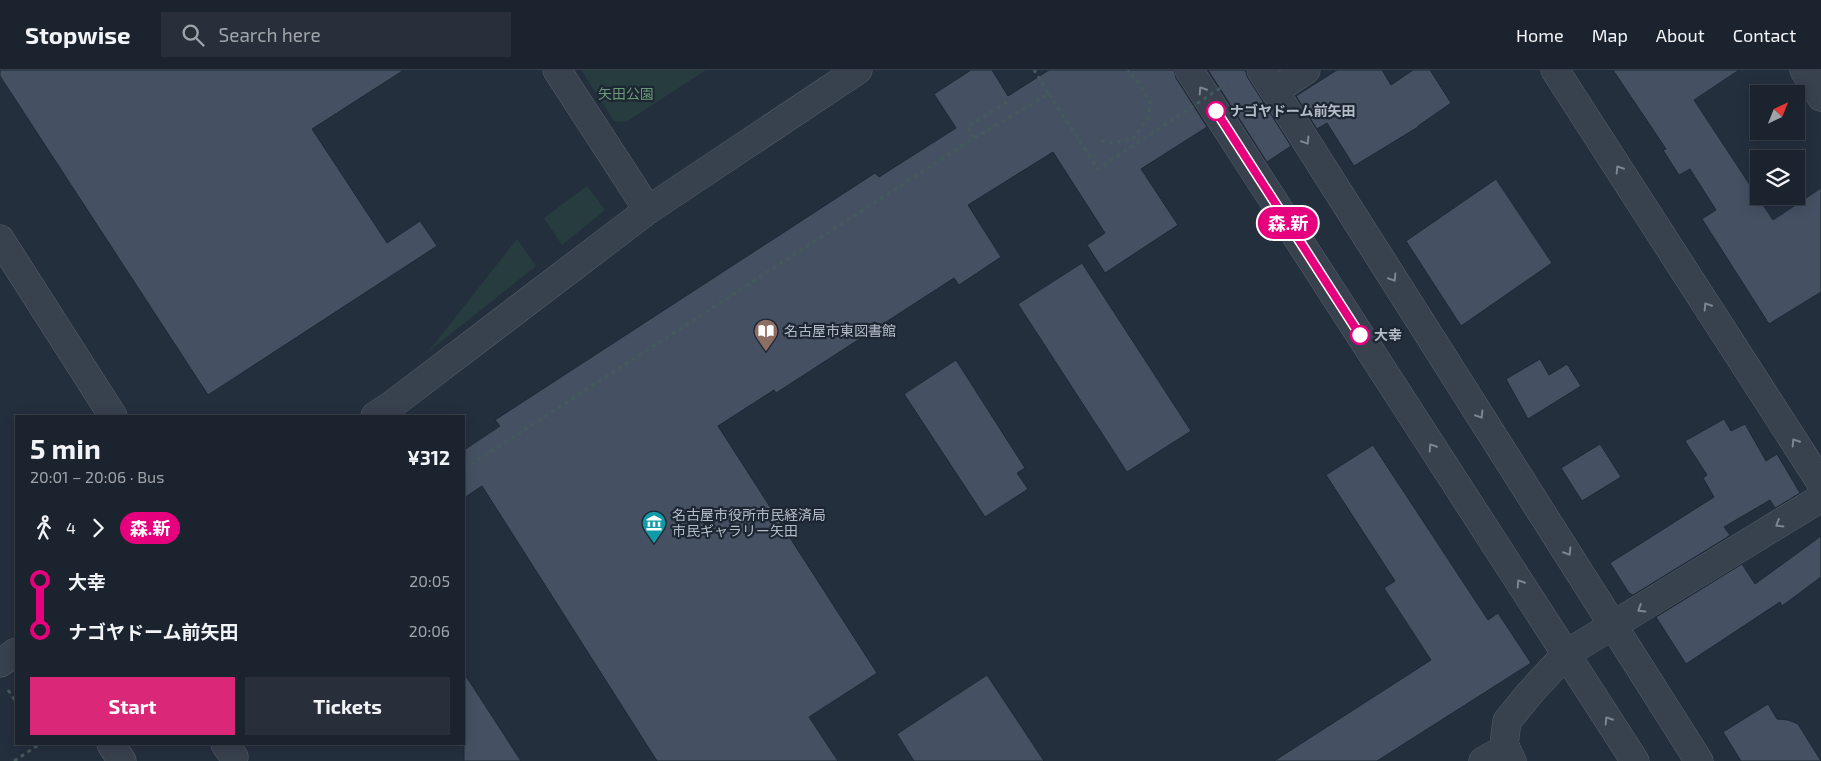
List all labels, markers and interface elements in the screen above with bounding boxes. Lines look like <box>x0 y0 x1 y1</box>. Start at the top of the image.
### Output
search box <box>161 12 511 57</box>
text: Stopwise <box>25 20 131 49</box>
icon: search <box>179 21 207 49</box>
text: Search here <box>219 23 321 46</box>
text: Home <box>1516 24 1564 46</box>
text: Map <box>1592 24 1628 46</box>
text: About <box>1656 24 1705 46</box>
text: Contact <box>1733 24 1796 46</box>
park label: 矢田公園 <box>598 85 654 102</box>
north arrow <box>1750 85 1805 140</box>
map controls <box>1750 85 1805 205</box>
one-way arrow <box>1199 86 1208 95</box>
marker: ナゴヤドーム前矢田 <box>1206 101 1226 121</box>
place label: ナゴヤドーム前矢田 <box>1230 102 1356 119</box>
one-way arrow <box>1300 135 1309 144</box>
button: layers <box>1750 150 1805 205</box>
one-way arrow <box>1615 165 1625 174</box>
line badge: 森.新 <box>1259 207 1317 239</box>
text: 森.新 <box>1268 212 1308 234</box>
one-way arrow <box>1387 272 1397 281</box>
one-way arrow <box>1703 302 1713 311</box>
library icon: 名古屋市東図書館 <box>753 318 779 352</box>
place label: 名古屋市東図書館 <box>784 322 896 339</box>
marker: 大幸 <box>1350 325 1370 345</box>
place label: 大幸 <box>1374 326 1402 343</box>
one-way arrow <box>1474 409 1484 418</box>
text: 5 min <box>30 431 101 465</box>
one-way arrow <box>1791 439 1801 448</box>
one-way arrow <box>1429 443 1438 452</box>
text: ¥312 <box>407 446 450 469</box>
text: 20:01 – 20:06 · Bus <box>30 467 164 486</box>
place label: 名古屋市役所市民経済局 市民ギャラリー矢田 <box>672 506 826 539</box>
museum icon: 名古屋市役所市民経済局 市民ギャラリー矢田 <box>641 510 667 544</box>
icon: walk <box>30 514 58 542</box>
icon: forward <box>84 514 112 542</box>
text: 森.新 <box>130 517 170 539</box>
one-way arrow <box>1776 517 1785 527</box>
text: 4 <box>66 518 76 537</box>
one-way arrow <box>1561 547 1571 556</box>
text: 大幸 <box>68 570 106 593</box>
text: 20:05 <box>409 571 450 590</box>
one-way arrow <box>1517 580 1527 589</box>
one-way arrow <box>1638 603 1647 612</box>
text: ナゴヤドーム前矢田 <box>68 620 238 643</box>
text: 20:06 <box>409 621 450 640</box>
button: Start <box>30 677 235 735</box>
button: Tickets <box>245 677 450 735</box>
one-way arrow <box>1605 716 1615 725</box>

